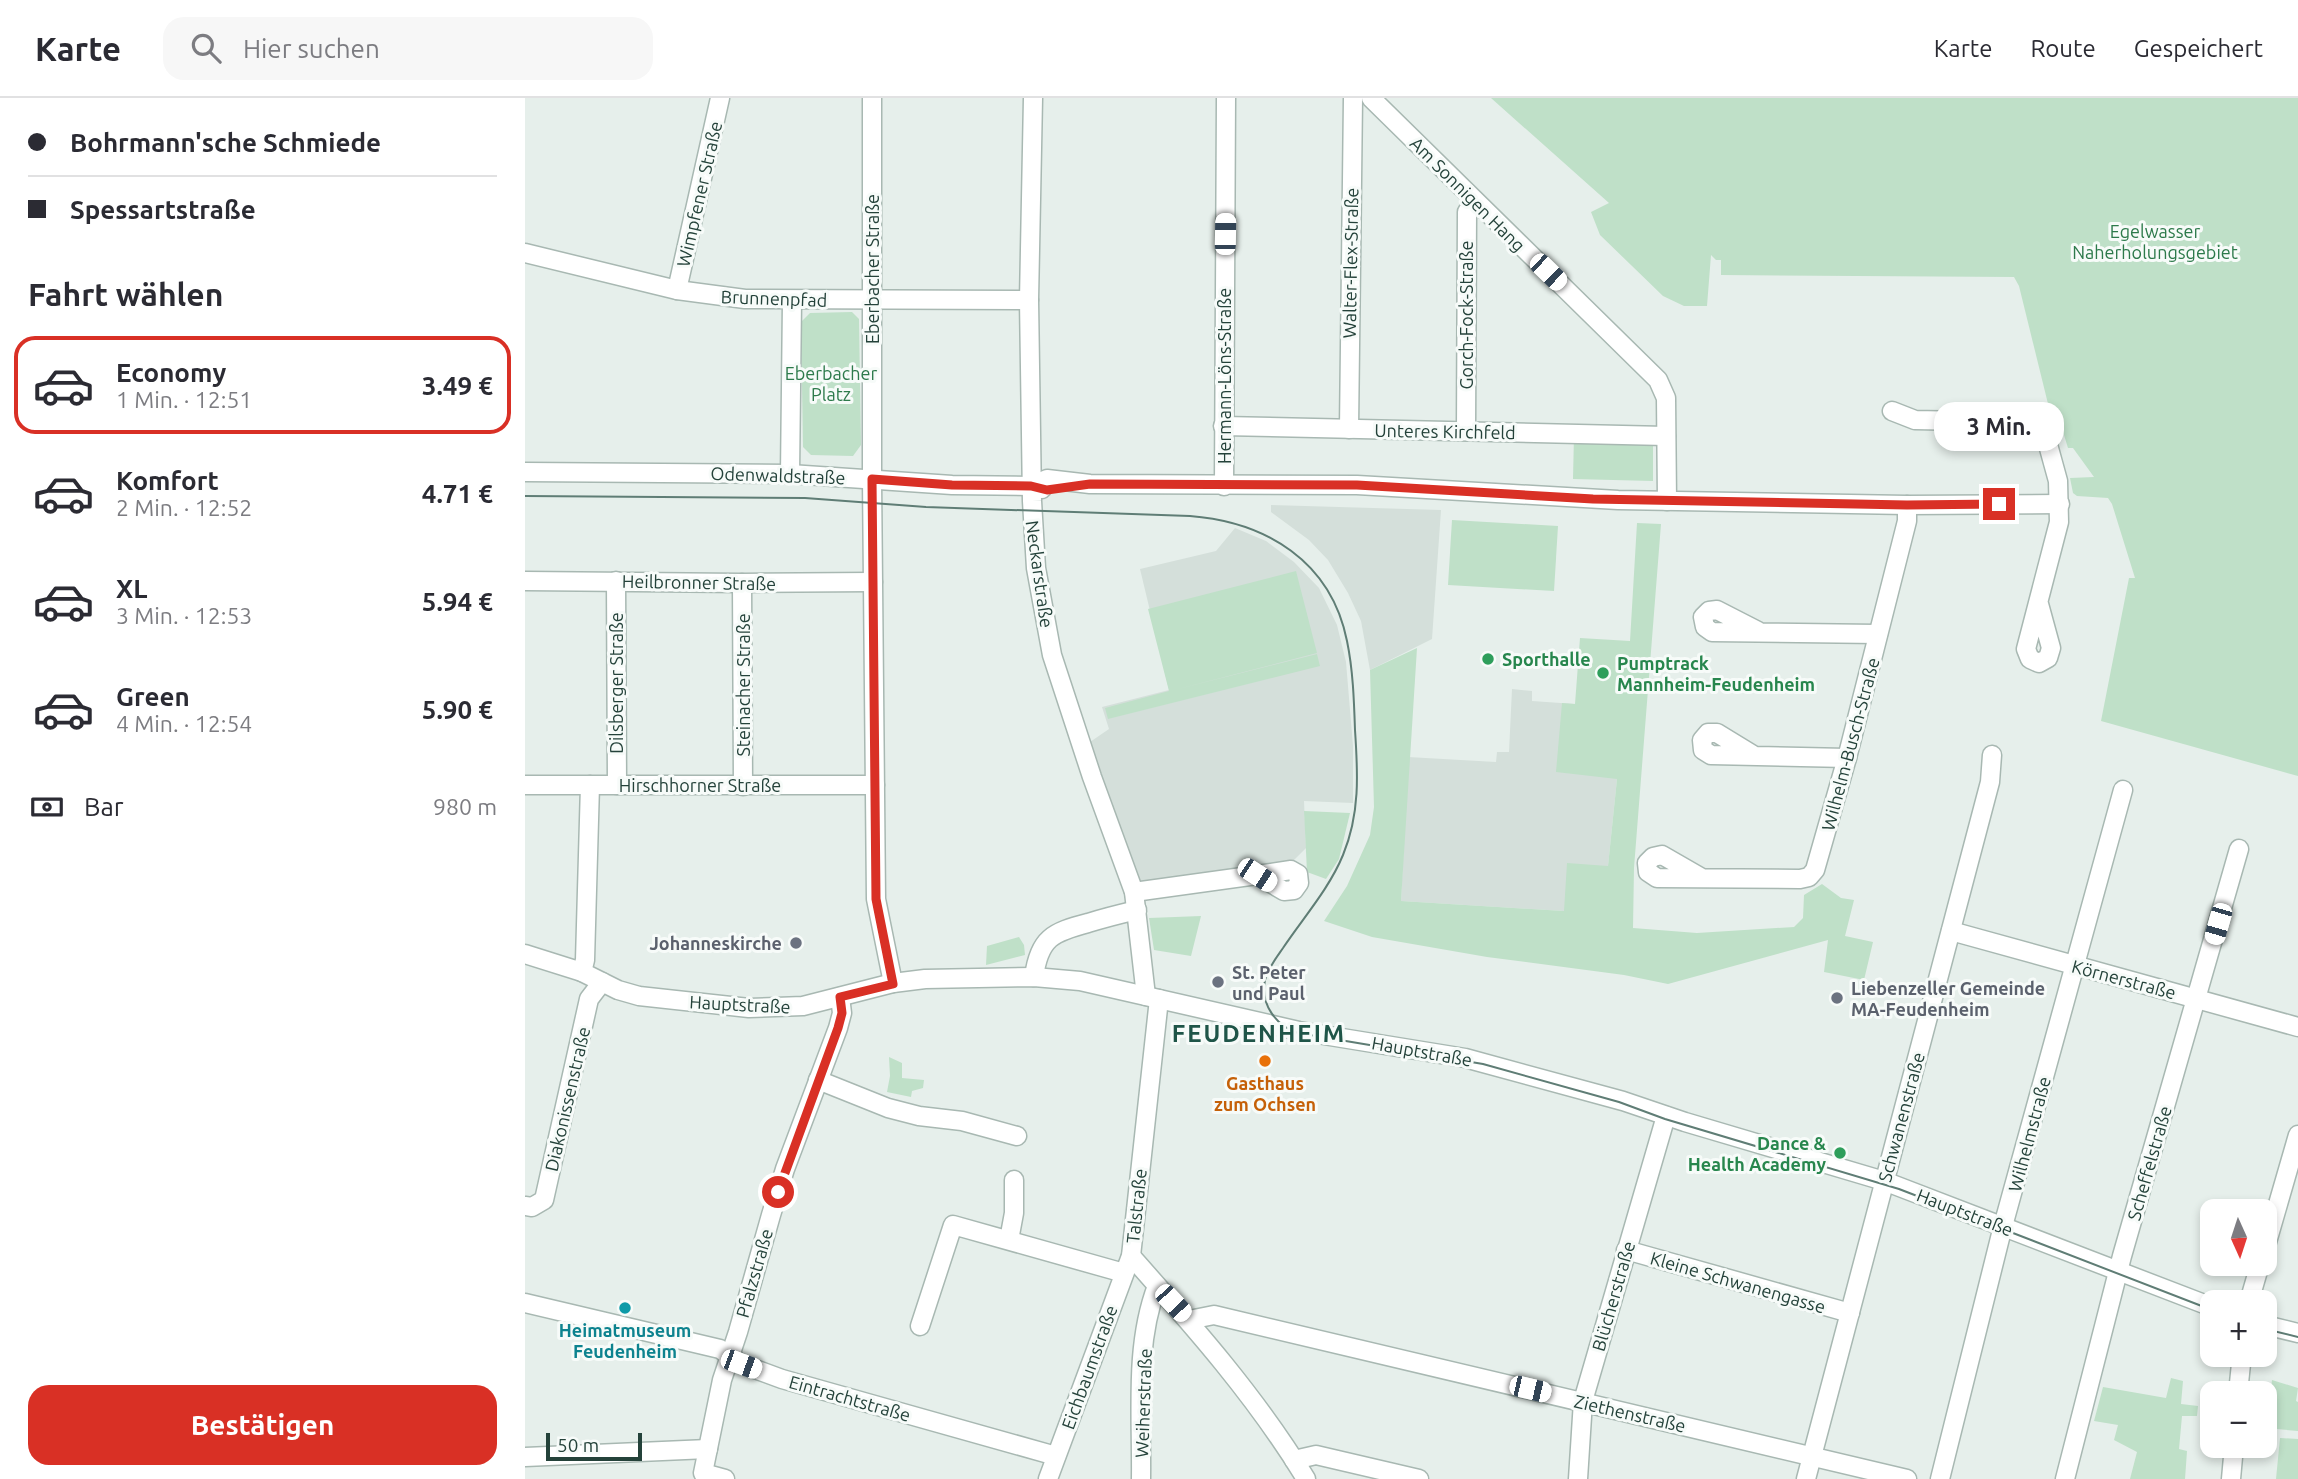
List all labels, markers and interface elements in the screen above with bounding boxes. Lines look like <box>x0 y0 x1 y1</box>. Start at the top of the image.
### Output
search box <box>163 17 653 80</box>
icon: search <box>187 29 225 67</box>
text: Karte <box>35 30 121 67</box>
text: Hier suchen <box>243 34 380 63</box>
text: Karte <box>1934 35 1992 62</box>
text: Route <box>2030 35 2096 62</box>
text: Gespeichert <box>2134 35 2263 62</box>
street label: Wimpfener Straße <box>673 119 725 269</box>
text: Bohrmann'sche Schmiede <box>70 128 381 157</box>
street label: Am Sonnigen Hang <box>1407 133 1529 255</box>
street label: Walter-Flex-Straße <box>1339 188 1361 338</box>
street label: Eberbacher Straße <box>862 194 882 344</box>
text: Spessartstraße <box>70 195 256 224</box>
car <box>1215 213 1236 255</box>
park label: Egelwasser Naherholungsgebiet <box>2072 221 2238 262</box>
street label: Gorch-Fock-Straße <box>1456 241 1476 389</box>
car <box>1526 250 1571 294</box>
text: Fahrt wählen <box>28 276 223 312</box>
street label: Brunnenpfad <box>720 286 828 310</box>
street label: Hermann-Löns-Straße <box>1214 288 1234 464</box>
icon: car <box>32 354 95 417</box>
text: Economy <box>116 358 226 387</box>
park label: Eberbacher Platz <box>785 363 877 404</box>
text: 3.49 € <box>422 371 493 400</box>
text: 1 Min. · 12:51 <box>116 387 252 412</box>
callout: 3 Min. <box>1934 402 2064 452</box>
text: 3 Min. <box>1967 414 2031 439</box>
street label: Unteres Kirchfeld <box>1374 420 1516 442</box>
icon: car <box>32 462 95 525</box>
street label: Odenwaldstraße <box>710 463 846 487</box>
text: Komfort <box>116 466 219 495</box>
text: 4.71 € <box>422 479 493 508</box>
route end <box>1983 488 2015 520</box>
text: 2 Min. · 12:52 <box>116 495 252 520</box>
street label: Neckarstraße <box>1023 519 1057 629</box>
icon: car <box>32 570 95 633</box>
street label: Heilbronner Straße <box>622 571 776 593</box>
text: XL <box>116 574 147 603</box>
text: 5.94 € <box>422 587 493 616</box>
text: 3 Min. · 12:53 <box>116 603 252 628</box>
street label: Dilsberger Straße <box>606 612 626 754</box>
street label: Steinacher Straße <box>733 613 753 757</box>
place label: Sporthalle <box>1502 649 1591 669</box>
marker: Sporthalle <box>1480 651 1496 667</box>
place label: Pumptrack Mannheim-Feudenheim <box>1617 653 1815 694</box>
street label: Wilhelm-Busch-Straße <box>1817 655 1883 833</box>
marker: Pumptrack Mannheim-Feudenheim <box>1595 665 1611 681</box>
icon: car <box>32 678 95 741</box>
text: Green <box>116 682 190 711</box>
text: 5.90 € <box>422 695 493 724</box>
text: 4 Min. · 12:54 <box>116 711 252 736</box>
street label: Hirschhorner Straße <box>619 775 781 795</box>
icon: cash <box>28 788 66 826</box>
text: Bar <box>84 792 124 821</box>
text: 980 m <box>433 794 497 819</box>
car <box>1234 855 1281 895</box>
car <box>2203 901 2234 947</box>
place label: Johanneskirche <box>649 933 782 953</box>
marker: Johanneskirche <box>788 935 804 951</box>
street label: Körnerstraße <box>2070 956 2178 1002</box>
place label: St. Peter und Paul <box>1232 962 1306 1003</box>
marker: St. Peter und Paul <box>1210 974 1226 990</box>
place label: Liebenzeller Gemeinde MA-Feudenheim <box>1851 978 2045 1019</box>
marker: Liebenzeller Gemeinde MA-Feudenheim <box>1829 990 1845 1006</box>
street label: Hauptstraße <box>689 991 791 1017</box>
district label: FEUDENHEIM <box>1172 1020 1346 1047</box>
street label: Diakonissenstraße <box>541 1025 593 1173</box>
street label: Hauptstraße <box>1370 1032 1474 1070</box>
street label: Schwanenstraße <box>1874 1050 1928 1184</box>
marker: Gasthaus zum Ochsen <box>1257 1053 1273 1069</box>
place label: Gasthaus zum Ochsen <box>1214 1073 1316 1114</box>
street label: Wilhelmstraße <box>2004 1074 2054 1194</box>
street label: Scheffelstraße <box>2123 1103 2175 1223</box>
place label: Dance & Health Academy <box>1688 1133 1827 1174</box>
marker: Dance & Health Academy <box>1832 1145 1848 1161</box>
street label: Talstraße <box>1122 1168 1150 1244</box>
route start <box>762 1176 794 1208</box>
street label: Hauptstraße <box>1914 1184 2016 1240</box>
north arrow <box>2200 1199 2277 1276</box>
map controls <box>2200 1199 2277 1458</box>
street label: Pfalzstraße <box>732 1226 776 1320</box>
street label: Blücherstraße <box>1588 1239 1638 1353</box>
street label: Kleine Schwanengasse <box>1648 1247 1828 1317</box>
car <box>1151 1280 1196 1326</box>
button: + <box>2200 1290 2277 1367</box>
marker: Heimatmuseum Feudenheim <box>617 1300 633 1316</box>
street label: Eichbaumstraße <box>1057 1302 1121 1432</box>
place label: Heimatmuseum Feudenheim <box>559 1320 691 1361</box>
car <box>718 1347 765 1381</box>
street label: Weiherstraße <box>1131 1348 1155 1458</box>
street label: Eintrachtstraße <box>787 1371 913 1425</box>
car <box>1508 1374 1553 1404</box>
button: − <box>2200 1381 2277 1458</box>
button: Bestätigen <box>28 1385 497 1465</box>
street label: Ziethenstraße <box>1572 1390 1688 1436</box>
scale bar <box>546 1430 642 1462</box>
text: 50 m <box>557 1434 599 1456</box>

